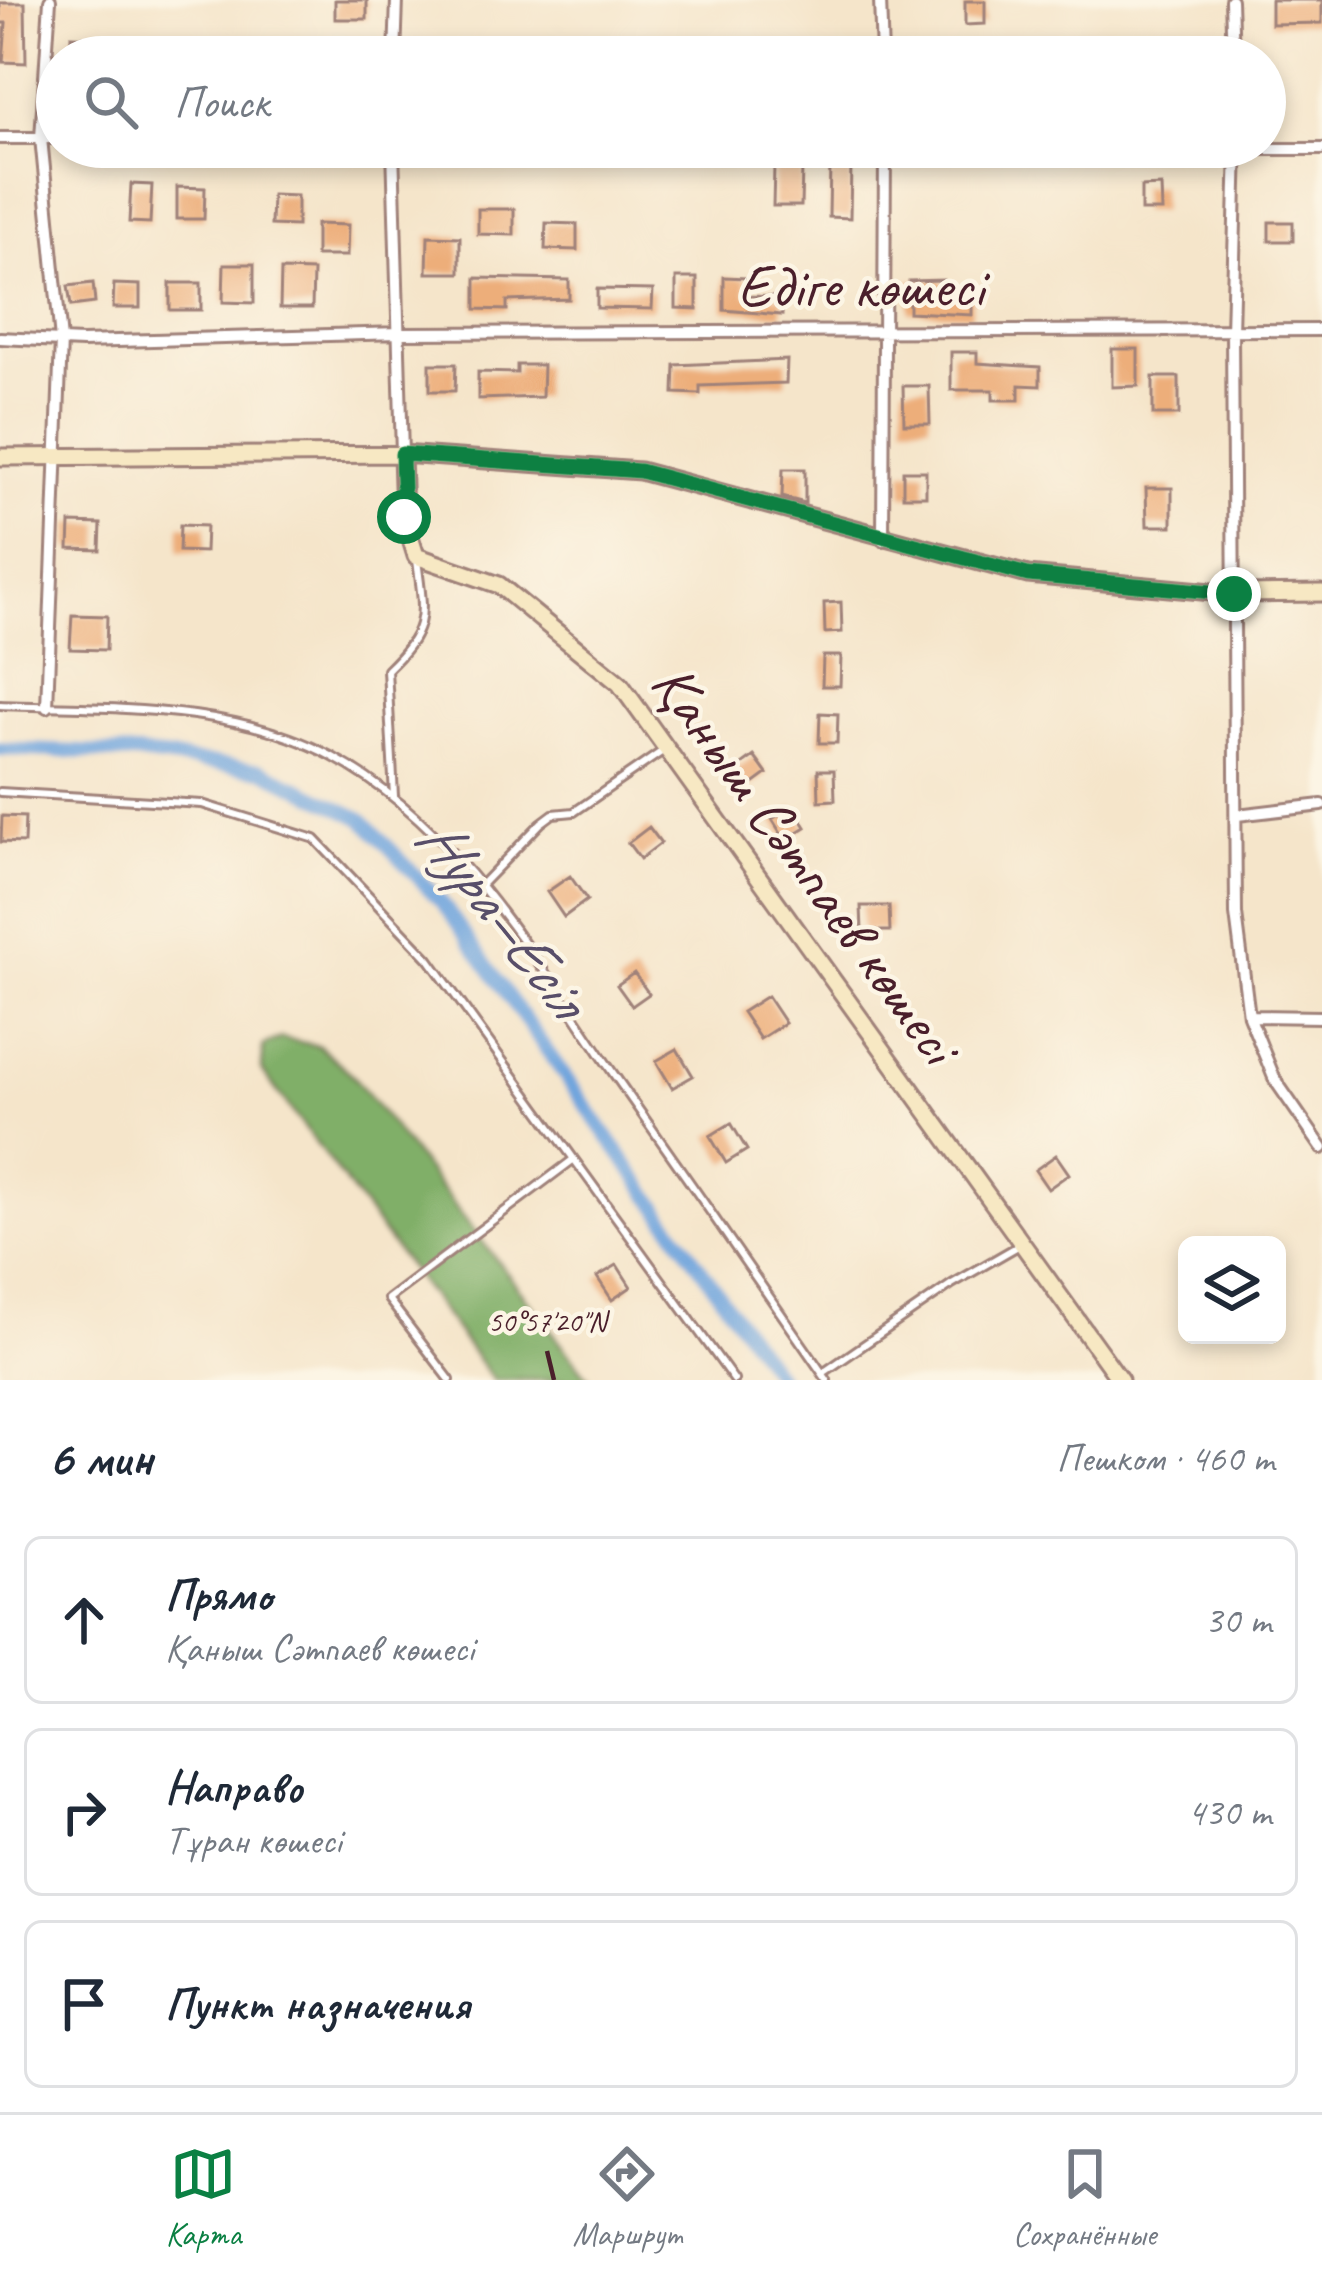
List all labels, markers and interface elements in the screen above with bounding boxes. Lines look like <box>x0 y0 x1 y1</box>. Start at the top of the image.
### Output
search box <box>36 36 1286 168</box>
icon: search <box>78 69 144 135</box>
text: Поиск <box>174 74 269 131</box>
street label: Едіге көшесі <box>738 248 991 324</box>
route start <box>377 490 431 544</box>
route end <box>1207 567 1261 621</box>
street label: Қаныш Сәтпаев көшесі <box>635 648 981 1083</box>
water label: Нура—Есіл <box>400 800 610 1038</box>
map controls <box>1178 1236 1286 1344</box>
button: layers <box>1178 1236 1286 1344</box>
text: 50°57'20"N <box>488 1302 611 1340</box>
text: 6 мин <box>48 1426 153 1490</box>
text: Пешком · 460 m <box>1056 1434 1274 1483</box>
text: Прямо <box>165 1567 272 1624</box>
icon: ahead <box>51 1587 117 1653</box>
text: 30 m <box>1205 1596 1271 1645</box>
text: Қаныш Сәтпаев көшесі <box>165 1624 474 1673</box>
text: Направо <box>165 1759 303 1816</box>
icon: right <box>51 1779 117 1845</box>
text: 430 m <box>1187 1788 1271 1837</box>
text: Тұран көшесі <box>165 1816 342 1865</box>
icon: arrive <box>51 1971 117 2037</box>
text: Пункт назначения <box>165 1976 470 2033</box>
tab: Карта <box>166 2141 241 2255</box>
tab: Маршрут <box>573 2141 682 2255</box>
tab: Сохранённые <box>1013 2141 1156 2255</box>

